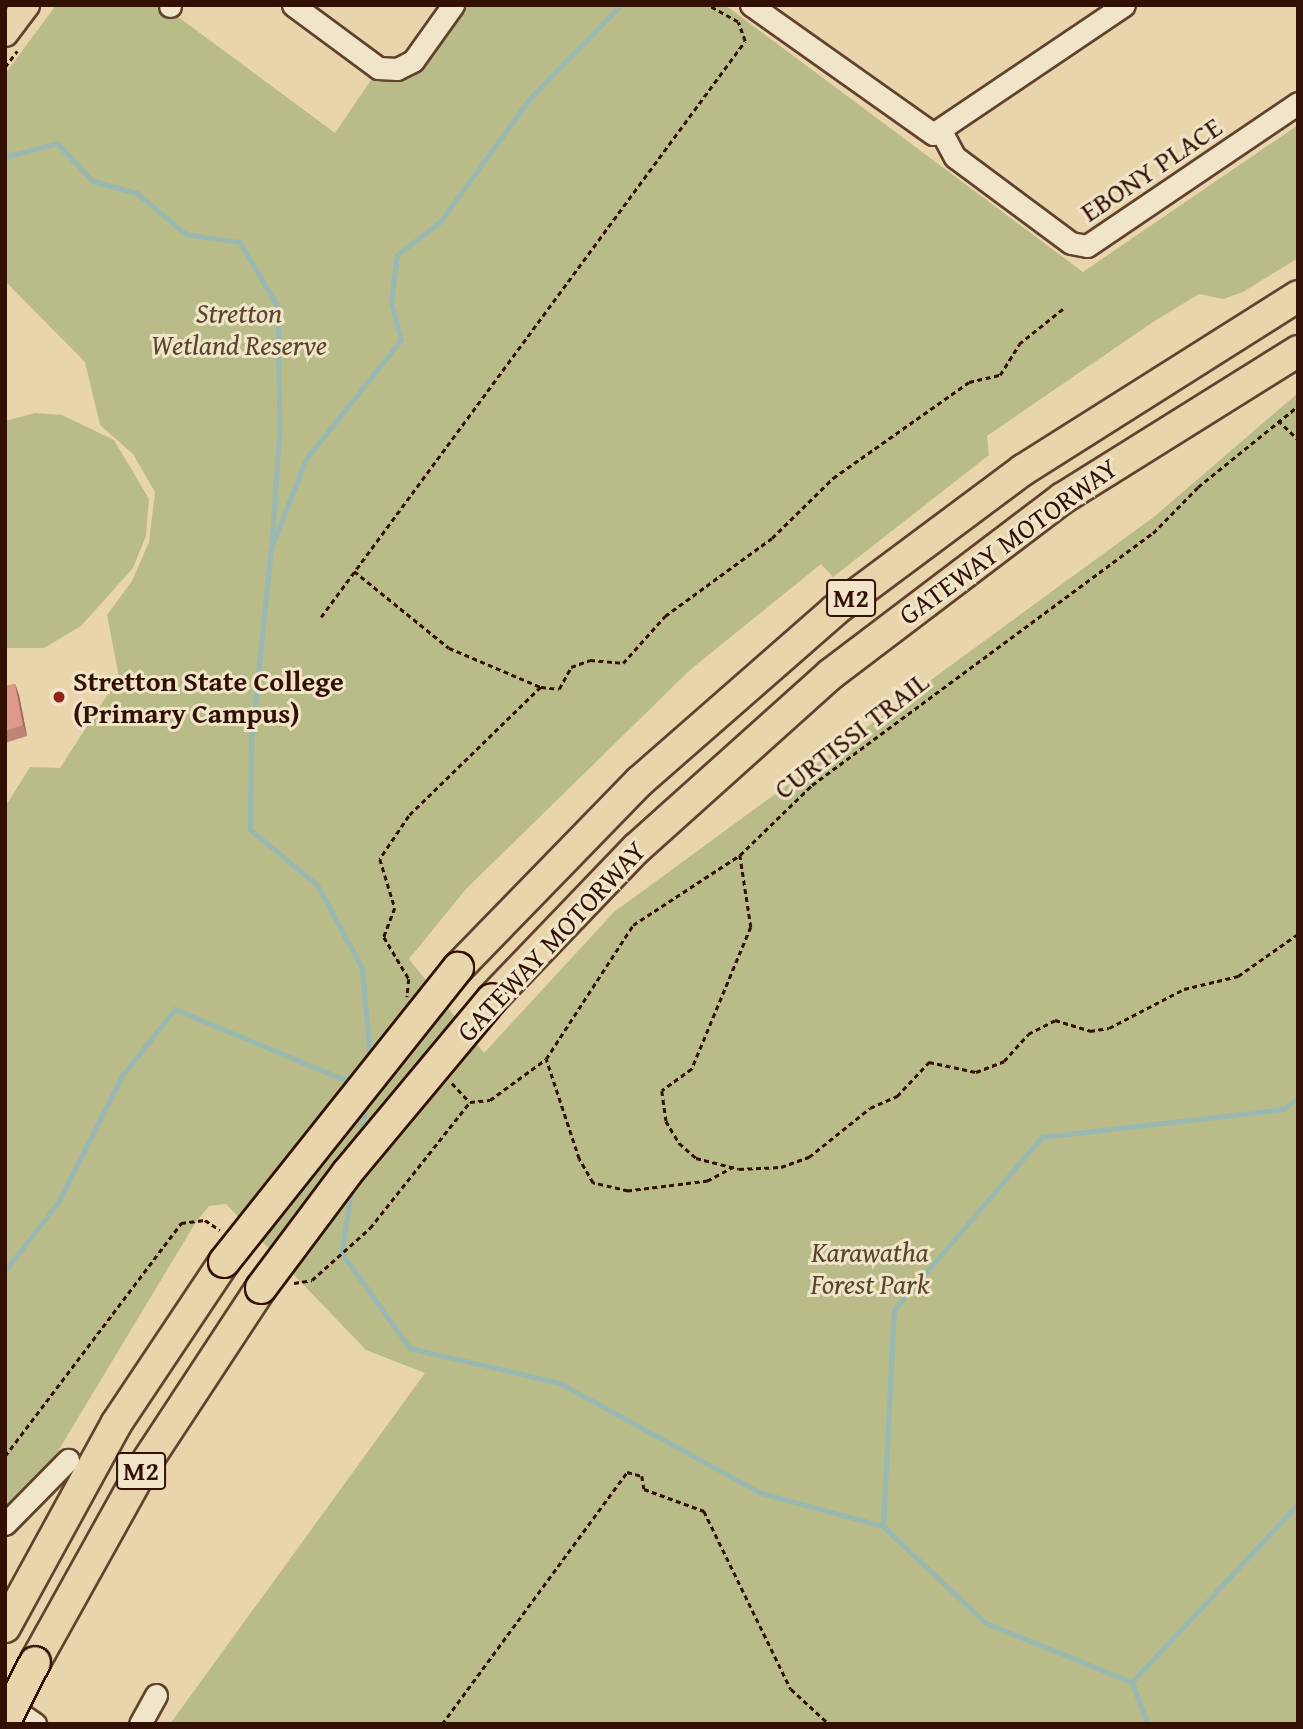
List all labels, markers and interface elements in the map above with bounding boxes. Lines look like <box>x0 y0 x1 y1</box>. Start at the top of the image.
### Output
street label: EBONY PLACE <box>1074 110 1228 228</box>
park label: Stretton Wetland Reserve <box>151 296 327 362</box>
street label: GATEWAY MOTORWAY <box>892 450 1124 632</box>
road number: M2 <box>825 576 877 620</box>
place label: Stretton State College (Primary Campus) <box>73 664 344 730</box>
street label: CURTISSI TRAIL <box>767 664 935 806</box>
marker: Stretton State College (Primary Campus) <box>51 689 67 705</box>
street label: GATEWAY MOTORWAY <box>449 834 653 1048</box>
park label: Karawatha Forest Park <box>811 1235 929 1301</box>
road number: M2 <box>115 1448 167 1494</box>

